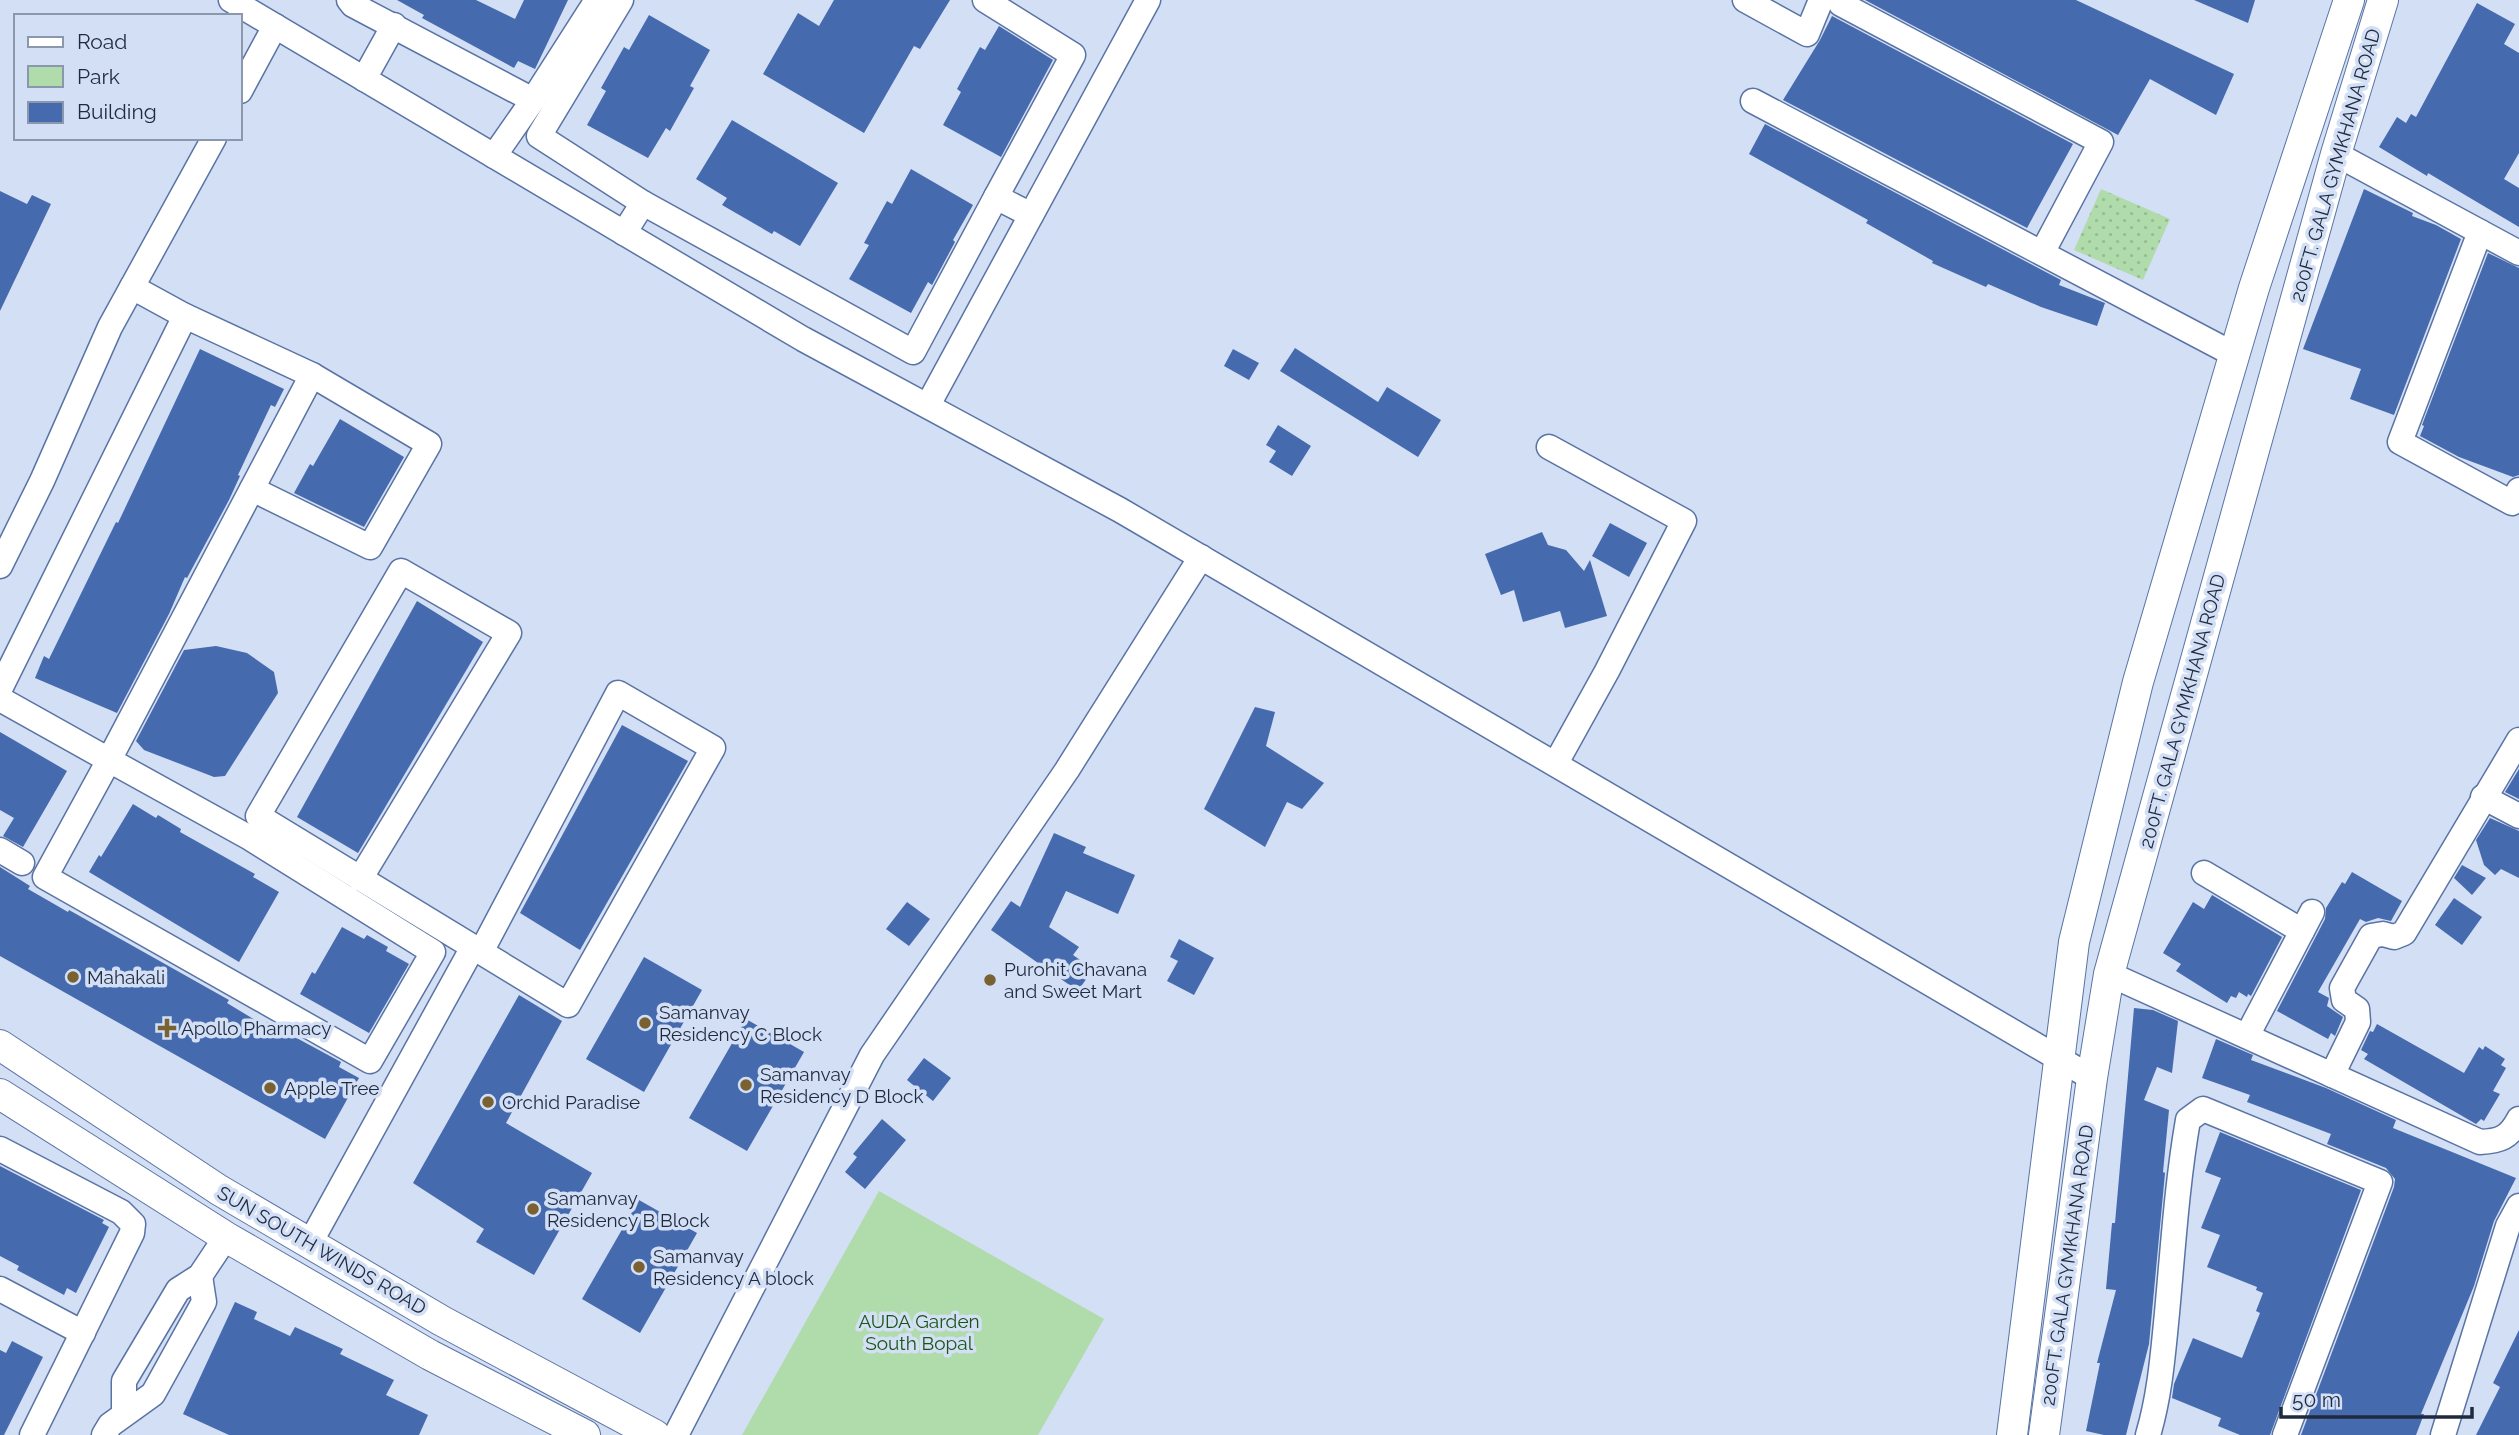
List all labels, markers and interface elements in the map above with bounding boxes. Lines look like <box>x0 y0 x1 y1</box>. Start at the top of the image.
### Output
legend <box>14 14 242 140</box>
street label: 200FT. GALA GYMKHANA ROAD <box>2285 26 2385 304</box>
text: Road <box>77 29 127 54</box>
text: Park <box>77 64 120 89</box>
text: Building <box>77 99 157 124</box>
street label: 200FT. GALA GYMKHANA ROAD <box>2135 571 2229 851</box>
place label: Purohit Chavana and Sweet Mart <box>1004 958 1147 1002</box>
place label: Mahakali <box>87 966 165 988</box>
marker: Mahakali <box>65 969 81 985</box>
marker: Purohit Chavana and Sweet Mart <box>982 972 998 988</box>
place label: Samanvay Residency C Block <box>659 1001 822 1045</box>
marker: Samanvay Residency C Block <box>637 1015 653 1031</box>
place label: Apollo Pharmacy <box>181 1017 332 1039</box>
marker: Apollo Pharmacy <box>159 1020 175 1036</box>
place label: Samanvay Residency D Block <box>760 1063 924 1107</box>
place label: Apple Tree <box>284 1077 379 1099</box>
marker: Samanvay Residency D Block <box>738 1077 754 1093</box>
marker: Apple Tree <box>262 1080 278 1096</box>
place label: Orchid Paradise <box>502 1091 640 1113</box>
marker: Orchid Paradise <box>480 1094 496 1110</box>
street label: 200FT. GALA GYMKHANA ROAD <box>2036 1123 2098 1407</box>
street label: SUN SOUTH WINDS ROAD <box>214 1181 430 1319</box>
place label: Samanvay Residency B Block <box>547 1187 710 1231</box>
marker: Samanvay Residency B Block <box>525 1201 541 1217</box>
place label: Samanvay Residency A block <box>653 1245 814 1289</box>
marker: Samanvay Residency A block <box>631 1259 647 1275</box>
park label: AUDA Garden South Bopal <box>858 1310 980 1354</box>
scale bar <box>2281 1376 2472 1420</box>
text: 50 m <box>2292 1387 2341 1412</box>

